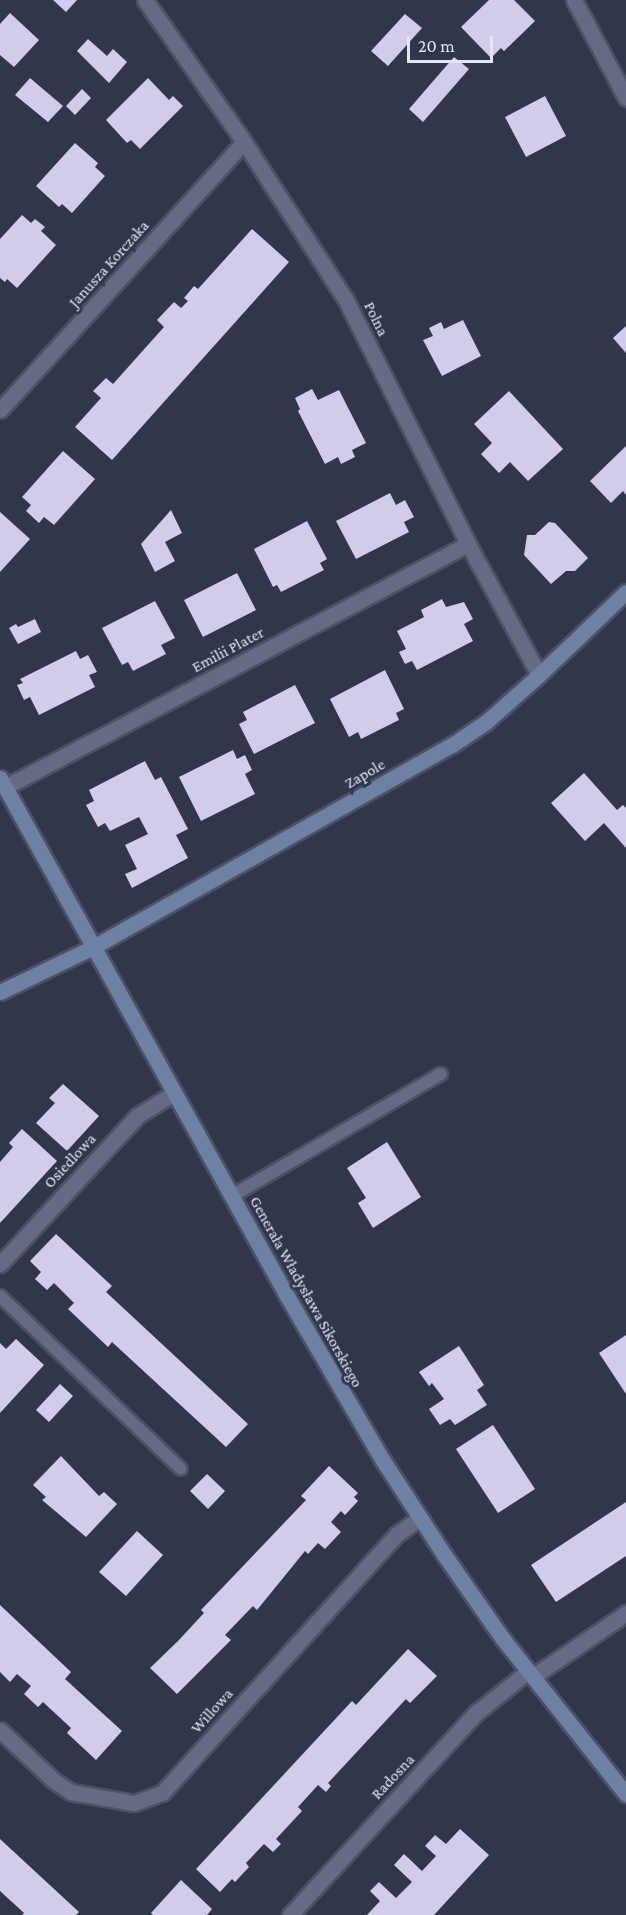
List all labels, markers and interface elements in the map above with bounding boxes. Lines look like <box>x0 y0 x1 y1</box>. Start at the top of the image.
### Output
scale bar <box>410 24 496 62</box>
text: 20 m <box>418 36 455 56</box>
street label: Janusza Korczaka <box>65 216 153 312</box>
street label: Polna <box>360 299 392 339</box>
street label: Emilii Plater <box>189 623 267 677</box>
street label: Zapole <box>341 755 389 793</box>
street label: Osiedlowa <box>40 1130 100 1192</box>
street label: Generała Władysława Sikorskiego <box>245 1193 367 1391</box>
street label: Willowa <box>187 1685 237 1737</box>
street label: Radosna <box>367 1750 419 1804</box>

